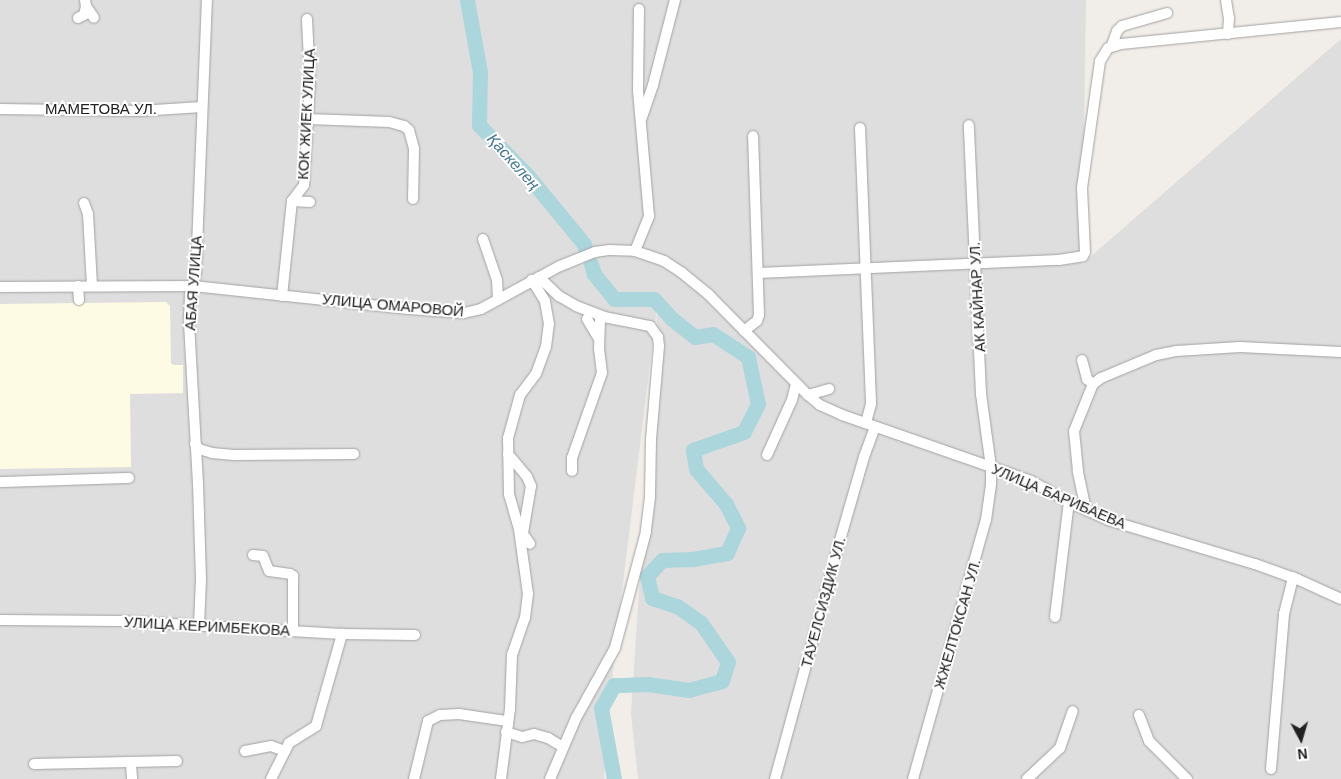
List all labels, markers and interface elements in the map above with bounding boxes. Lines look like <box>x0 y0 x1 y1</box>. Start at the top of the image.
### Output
street label: КОК ЖИЕК УЛИЦА <box>294 48 318 180</box>
street label: МАМЕТОВА УЛ. <box>45 100 157 118</box>
water label: Қаскелең <box>483 130 543 194</box>
street label: АБАЯ УЛИЦА <box>181 235 205 331</box>
street label: АК КАЙНАР УЛ. <box>965 241 989 353</box>
street label: УЛИЦА ОМАРОВОЙ <box>321 290 465 320</box>
street label: УЛИЦА БАРИБАЕВА <box>989 460 1129 532</box>
street label: ТАУЕЛСИЗДИК УЛ. <box>797 534 849 670</box>
street label: ЖЖЕЛТОКСАН УЛ. <box>930 557 984 691</box>
street label: УЛИЦА КЕРИМБЕКОВА <box>123 613 291 639</box>
north arrow <box>1276 714 1326 764</box>
text: N <box>1297 745 1308 762</box>

